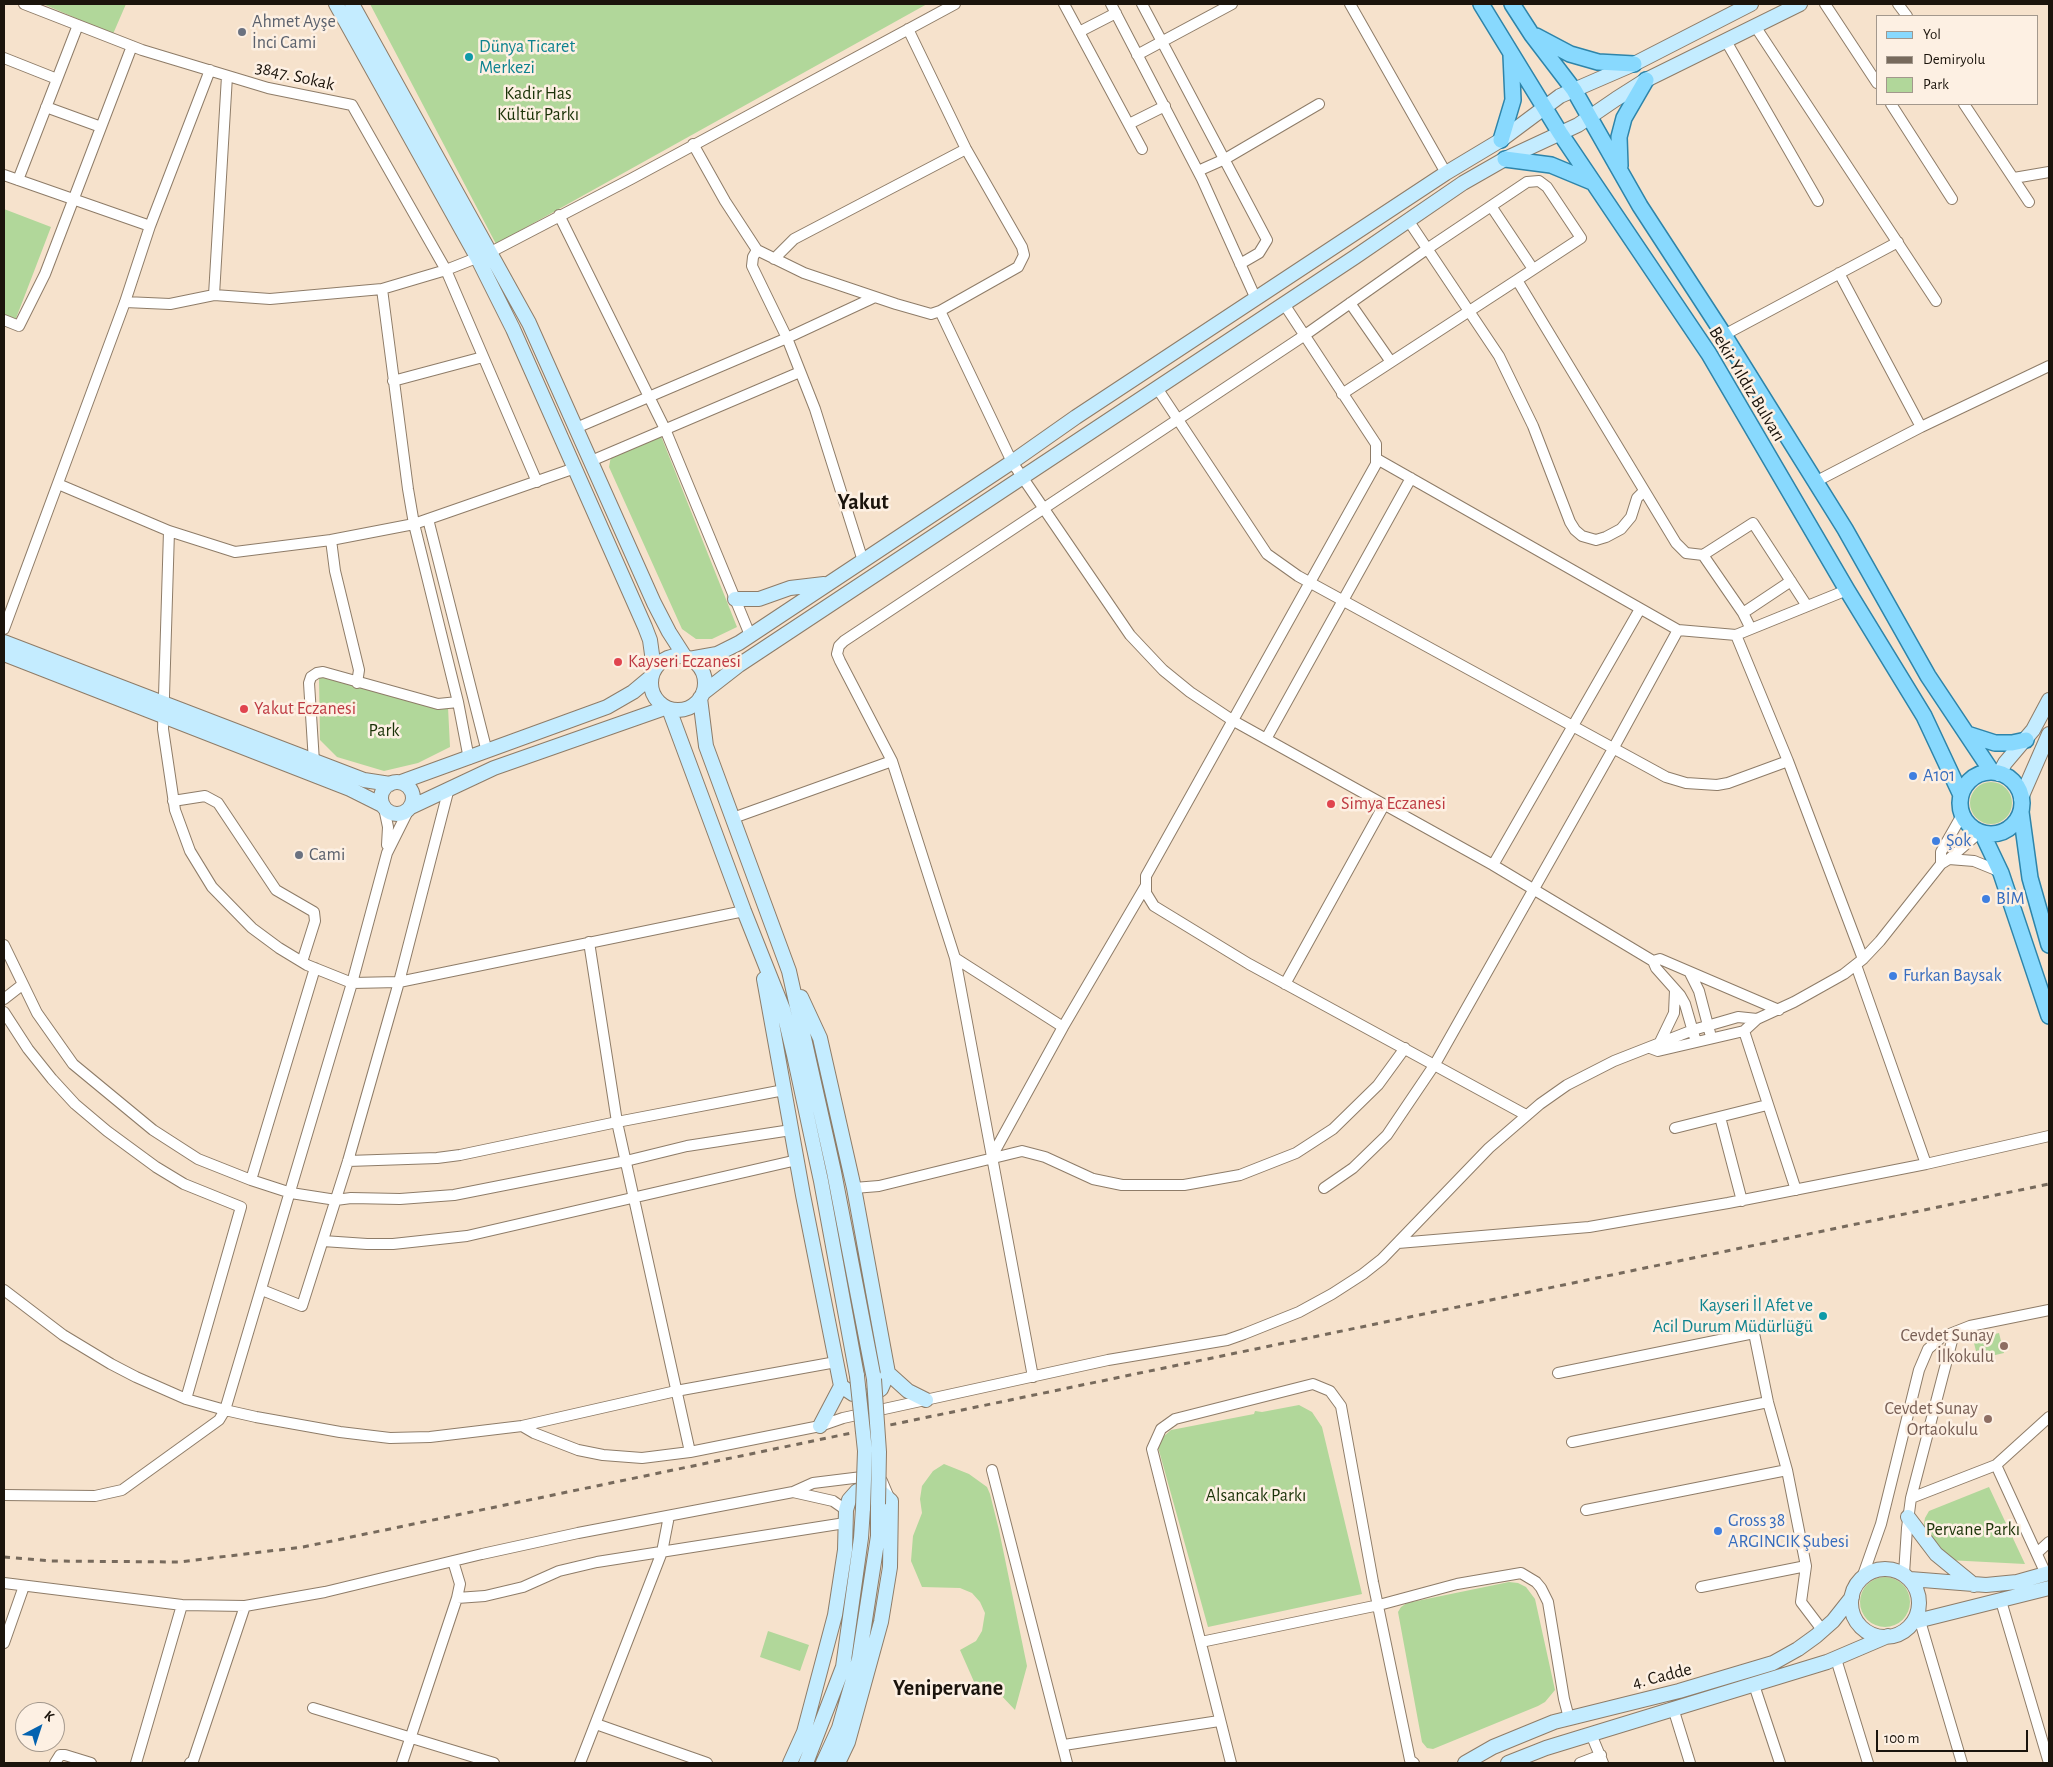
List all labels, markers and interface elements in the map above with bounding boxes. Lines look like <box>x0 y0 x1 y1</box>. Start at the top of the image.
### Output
place label: Ahmet Ayşe İnci Cami <box>252 11 336 54</box>
legend <box>1876 15 2038 105</box>
marker: Ahmet Ayşe İnci Cami <box>236 26 248 38</box>
text: Yol <box>1923 27 1941 42</box>
place label: Dünya Ticaret Merkezi <box>479 36 575 78</box>
marker: Dünya Ticaret Merkezi <box>463 51 475 63</box>
text: Demiryolu <box>1923 52 1985 67</box>
street label: 3847. Sokak <box>253 56 337 96</box>
text: Park <box>1923 77 1949 92</box>
park label: Kadir Has Kültür Parkı <box>497 83 579 126</box>
street label: Bekir Yıldız Bulvarı <box>1704 323 1790 445</box>
district label: Yakut <box>837 489 889 515</box>
place label: Kayseri Eczanesi <box>628 651 741 673</box>
marker: Kayseri Eczanesi <box>612 656 624 668</box>
place label: Yakut Eczanesi <box>254 698 356 720</box>
marker: Yakut Eczanesi <box>238 703 250 715</box>
park label: Park <box>368 720 400 742</box>
place label: A101 <box>1923 765 1955 787</box>
marker: A101 <box>1907 770 1919 782</box>
place label: Simya Eczanesi <box>1341 793 1446 815</box>
marker: Simya Eczanesi <box>1325 798 1337 810</box>
place label: Şok <box>1946 830 1971 852</box>
marker: Şok <box>1930 835 1942 847</box>
place label: Cami <box>309 844 345 866</box>
marker: Cami <box>293 849 305 861</box>
place label: BİM <box>1996 888 2025 910</box>
marker: BİM <box>1980 893 1992 905</box>
place label: Furkan Baysak <box>1903 965 2002 987</box>
marker: Furkan Baysak <box>1887 970 1899 982</box>
place label: Kayseri İl Afet ve Acil Durum Müdürlüğü <box>1653 1295 1813 1338</box>
marker: Kayseri İl Afet ve Acil Durum Müdürlüğü <box>1817 1310 1829 1322</box>
place label: Cevdet Sunay İlkokulu <box>1900 1325 1994 1368</box>
marker: Cevdet Sunay İlkokulu <box>1998 1340 2010 1352</box>
place label: Cevdet Sunay Ortaokulu <box>1884 1398 1978 1440</box>
marker: Cevdet Sunay Ortaokulu <box>1982 1413 1994 1425</box>
park label: Alsancak Parkı <box>1206 1485 1306 1507</box>
place label: Gross 38 ARGINCIK Şubesi <box>1728 1510 1849 1552</box>
park label: Pervane Parkı <box>1926 1519 2020 1541</box>
marker: Gross 38 ARGINCIK Şubesi <box>1712 1525 1724 1537</box>
street label: 4. Cadde <box>1630 1658 1694 1694</box>
district label: Yenipervane <box>893 1675 1003 1701</box>
north arrow <box>15 1702 65 1752</box>
text: K <box>41 1708 57 1724</box>
scale bar <box>1878 1720 2030 1752</box>
text: 100 m <box>1884 1731 1919 1746</box>

